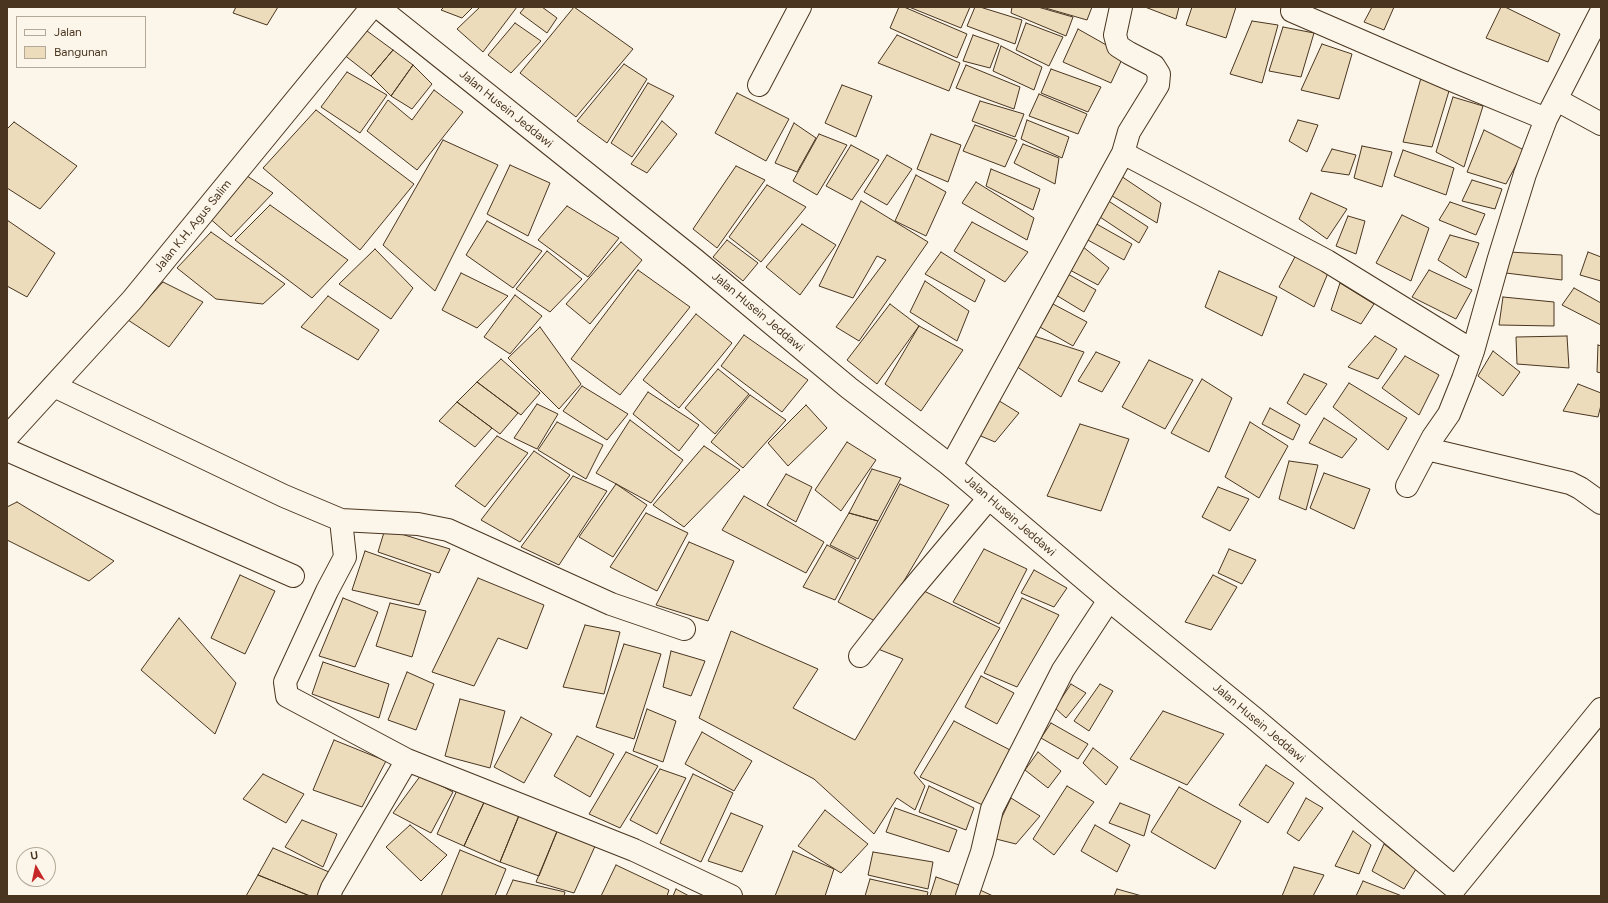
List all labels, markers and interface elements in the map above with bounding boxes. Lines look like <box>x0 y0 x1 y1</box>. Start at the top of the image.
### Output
legend <box>16 16 146 68</box>
text: Jalan <box>54 25 82 39</box>
text: Bangunan <box>54 45 107 59</box>
street label: Jalan Husein Jeddawi <box>456 67 556 151</box>
street label: Jalan K.H. Agus Salim <box>151 177 235 275</box>
street label: Jalan Husein Jeddawi <box>709 269 807 355</box>
street label: Jalan Husein Jeddawi <box>961 473 1059 559</box>
street label: Jalan Husein Jeddawi <box>1210 680 1308 766</box>
north arrow <box>16 847 56 887</box>
text: U <box>29 849 39 863</box>

